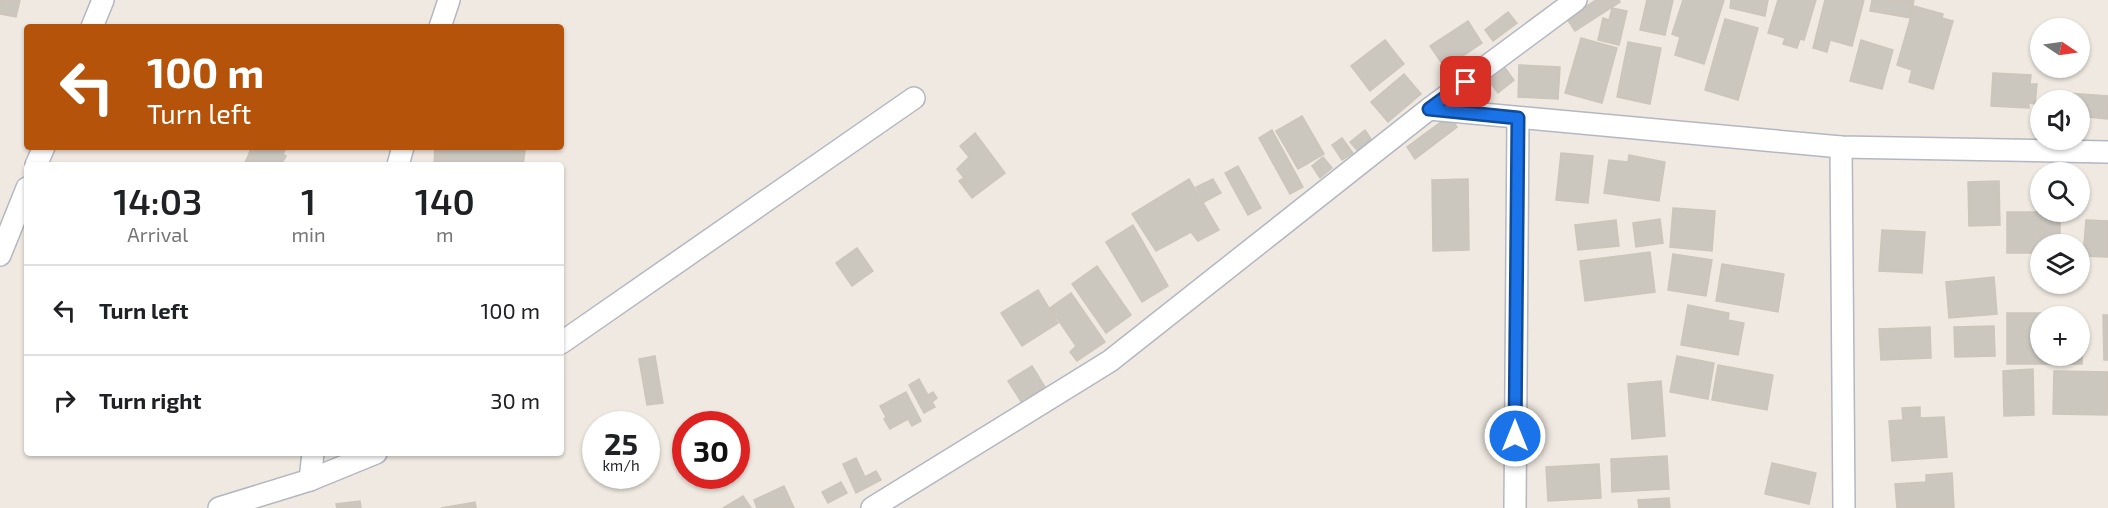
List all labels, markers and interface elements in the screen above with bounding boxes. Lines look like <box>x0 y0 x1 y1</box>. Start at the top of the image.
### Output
north arrow <box>2030 18 2090 78</box>
map controls <box>2030 18 2090 366</box>
text: 100 m <box>147 46 264 96</box>
icon: left <box>48 48 126 126</box>
pin <box>1440 56 1491 107</box>
icon: arrive <box>1449 65 1482 98</box>
button: sound <box>2030 90 2090 150</box>
text: Turn left <box>147 97 251 129</box>
button: search <box>2030 162 2090 222</box>
text: 14:03 <box>113 179 202 222</box>
text: 1 <box>301 179 316 222</box>
text: 140 <box>415 179 475 222</box>
text: Arrival <box>127 222 188 246</box>
text: min <box>292 222 326 246</box>
text: m <box>436 222 454 246</box>
button: layers <box>2030 234 2090 294</box>
icon: left <box>48 294 81 327</box>
text: Turn left <box>99 297 188 323</box>
text: 100 m <box>481 297 540 323</box>
button: + <box>2030 306 2090 366</box>
icon: right <box>48 384 81 417</box>
text: Turn right <box>99 387 201 413</box>
text: 30 m <box>490 387 540 413</box>
position arrow <box>1483 404 1547 468</box>
speed limit sign: 30 <box>672 411 750 489</box>
text: 25 <box>604 425 638 461</box>
text: km/h <box>602 456 640 474</box>

